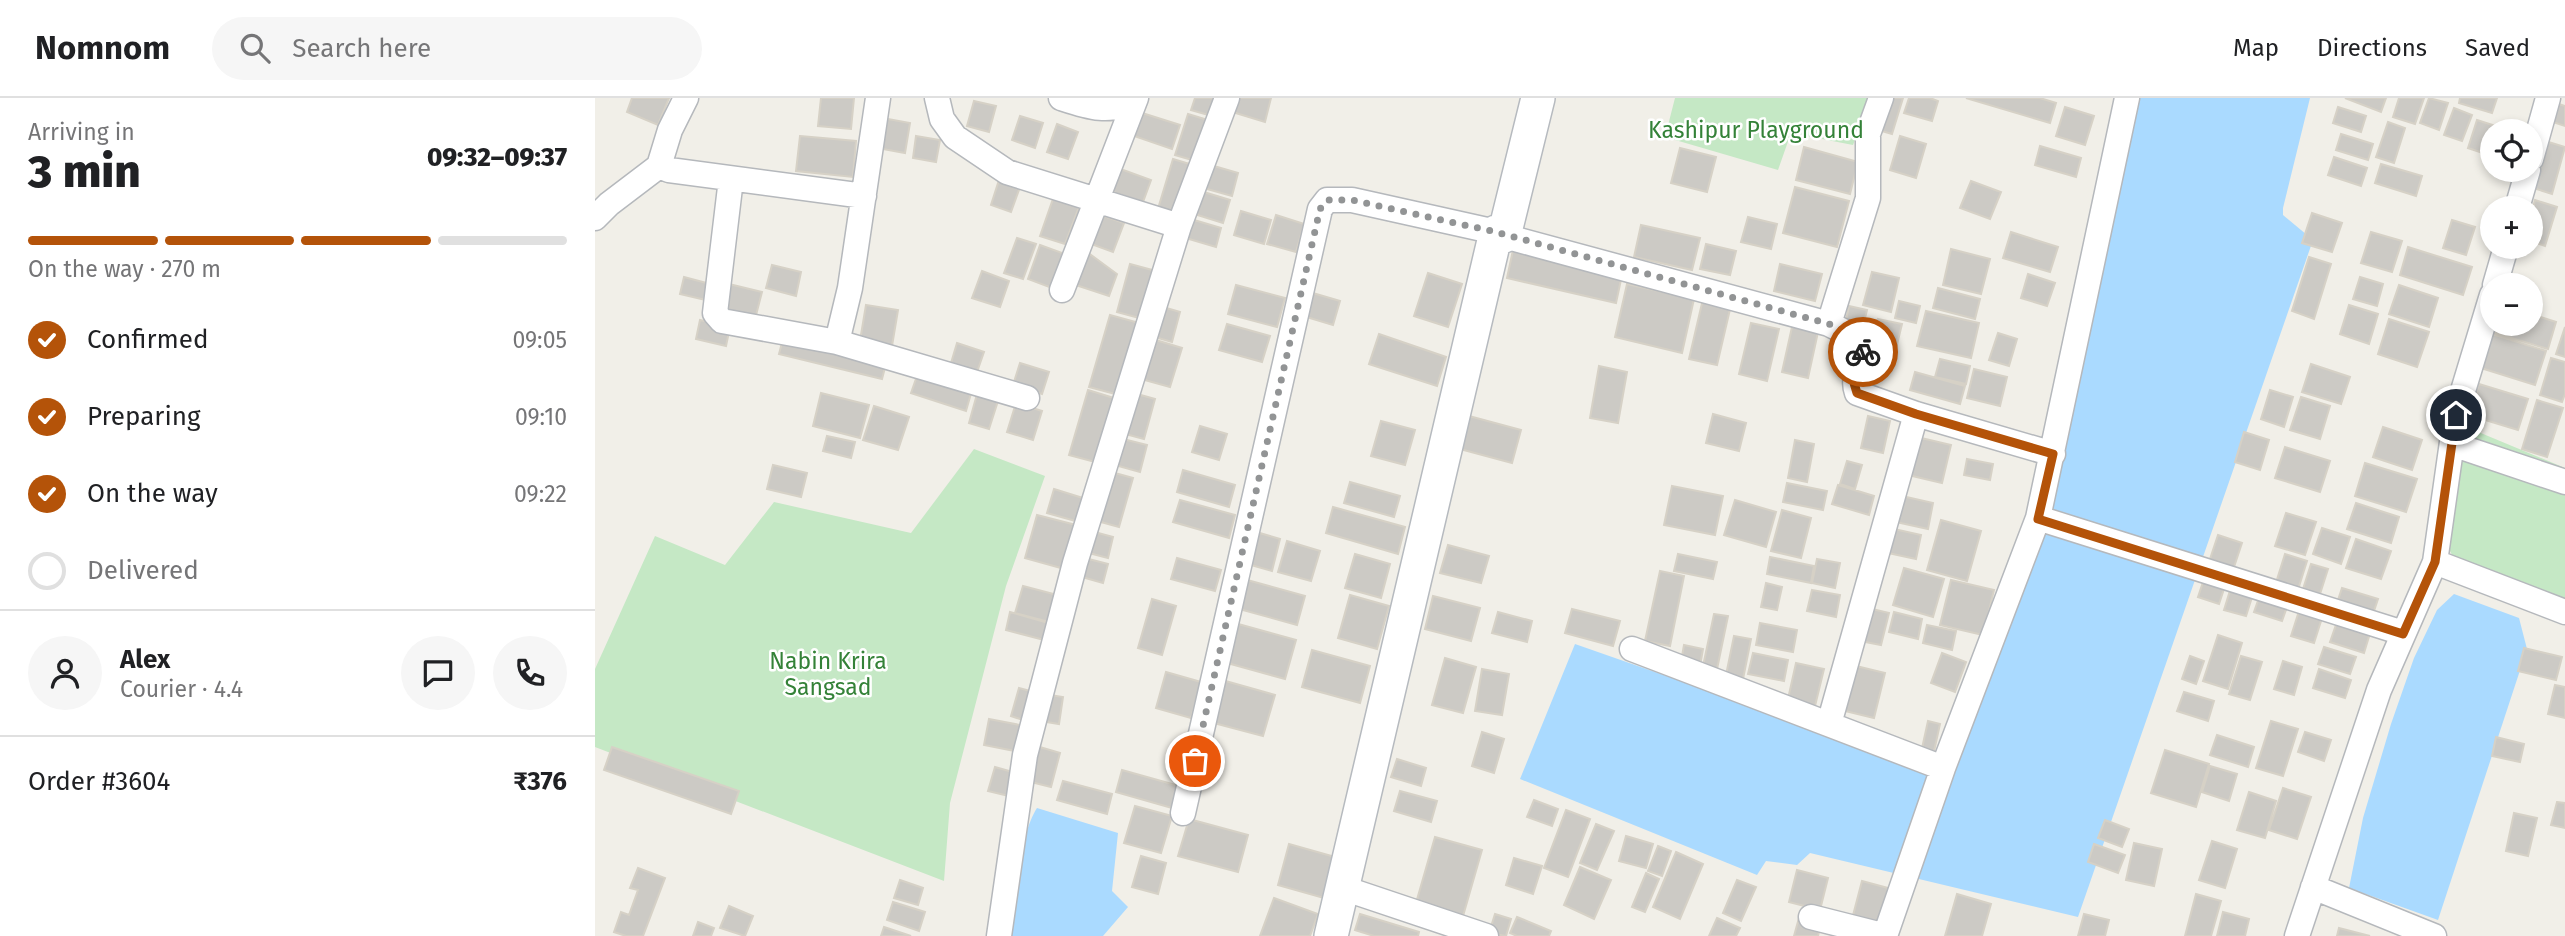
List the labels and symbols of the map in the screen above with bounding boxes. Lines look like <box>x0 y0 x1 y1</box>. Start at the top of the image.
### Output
park label: Kashipur Playground <box>1648 116 1864 144</box>
courier <box>1828 317 1898 387</box>
pin <box>2426 385 2486 445</box>
park label: Nabin Krira Sangsad <box>769 647 887 701</box>
pin <box>1165 731 1225 791</box>

